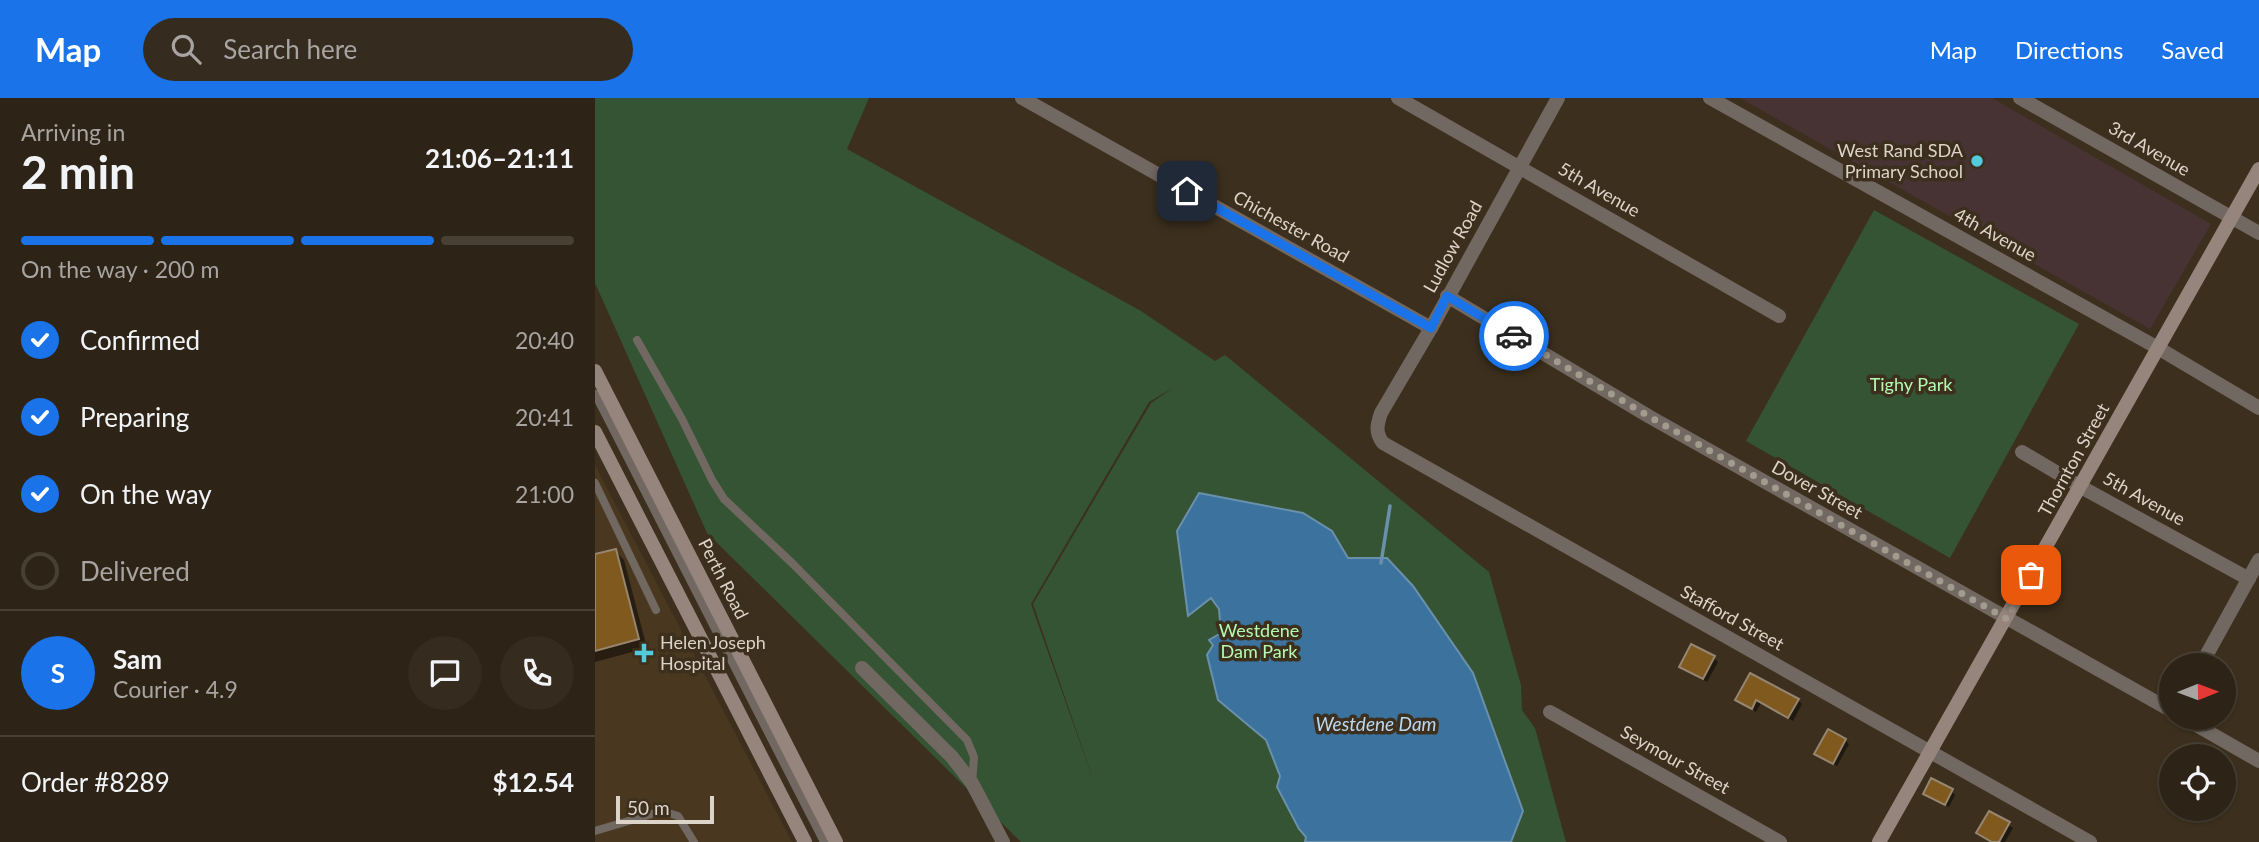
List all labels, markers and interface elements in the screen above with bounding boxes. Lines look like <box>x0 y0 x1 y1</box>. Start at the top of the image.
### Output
search box <box>143 18 633 81</box>
text: Map <box>35 29 101 69</box>
icon: search <box>167 30 205 68</box>
text: Search here <box>223 33 357 65</box>
text: Map <box>1930 35 1977 64</box>
text: Directions <box>2015 35 2123 64</box>
text: Saved <box>2161 35 2224 64</box>
street label: 3rd Avenue <box>2105 116 2194 180</box>
text: Arriving in <box>21 118 125 146</box>
place label: West Rand SDA Primary School <box>1837 139 1964 182</box>
text: 21:06–21:11 <box>425 142 574 174</box>
text: 2 min <box>21 144 135 199</box>
marker: West Rand SDA Primary School <box>1969 153 1985 169</box>
street label: 5th Avenue <box>1555 157 1644 221</box>
pin <box>1157 161 1217 221</box>
icon: home <box>1168 172 1206 210</box>
street label: Chichester Road <box>1230 185 1353 267</box>
street label: Ludlow Road <box>1418 197 1486 296</box>
street label: 4th Avenue <box>1951 203 2040 266</box>
text: On the way · 200 m <box>21 255 220 283</box>
courier <box>1479 301 1549 371</box>
icon: car <box>1495 317 1533 355</box>
icon: check <box>21 321 59 359</box>
text: Confirmed <box>80 324 200 356</box>
text: 20:40 <box>515 326 574 354</box>
park label: Tighy Park <box>1870 373 1953 395</box>
icon: check <box>21 398 59 436</box>
street label: Thornton Street <box>2033 399 2114 520</box>
text: Preparing <box>80 401 189 433</box>
text: 20:41 <box>515 403 574 431</box>
street label: Dover Street <box>1768 455 1867 523</box>
street label: 5th Avenue <box>2100 467 2189 530</box>
icon: check <box>21 475 59 513</box>
text: On the way <box>80 478 212 510</box>
text: 21:00 <box>515 480 574 508</box>
street label: Perth Road <box>694 535 754 622</box>
pin <box>2001 545 2061 605</box>
text: Delivered <box>80 555 190 587</box>
icon: bag <box>2012 556 2050 594</box>
street label: Stafford Street <box>1677 580 1788 655</box>
park label: Westdene Dam Park <box>1219 619 1299 662</box>
place label: Helen Joseph Hospital <box>660 631 766 674</box>
button: chat <box>408 636 482 710</box>
button: phone <box>500 636 574 710</box>
text: Sam <box>113 643 162 675</box>
marker: Helen Joseph Hospital <box>634 643 654 663</box>
north arrow <box>2159 653 2237 730</box>
map controls <box>2159 653 2236 821</box>
text: S <box>51 657 65 689</box>
text: Courier · 4.9 <box>113 675 238 703</box>
water label: Westdene Dam <box>1315 712 1437 735</box>
street label: Seymour Street <box>1617 720 1734 798</box>
button: locate <box>2159 744 2236 821</box>
text: Order #8289 <box>21 766 170 798</box>
text: $12.54 <box>492 766 574 798</box>
scale bar <box>616 793 714 825</box>
text: 50 m <box>627 796 670 819</box>

